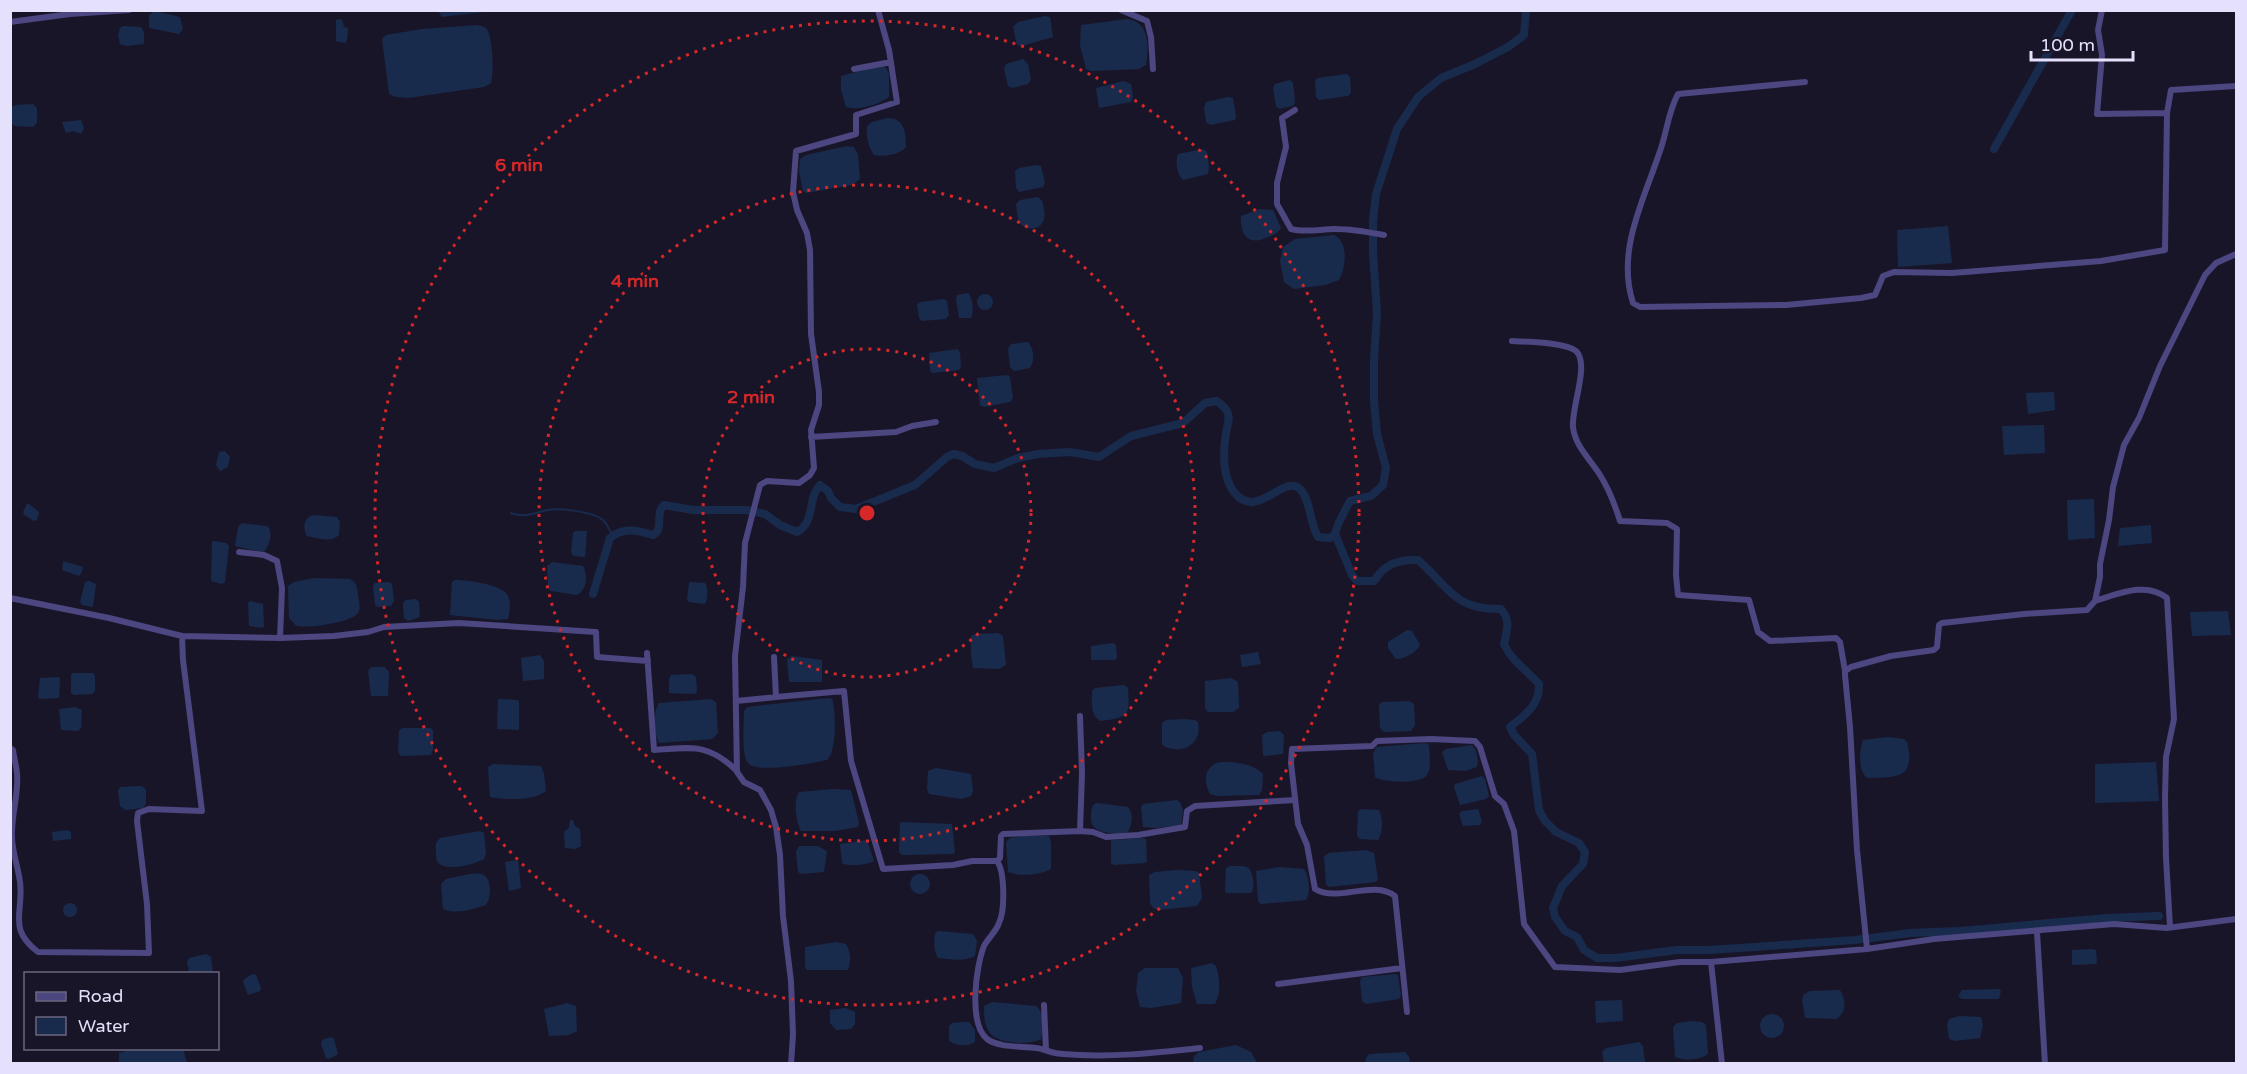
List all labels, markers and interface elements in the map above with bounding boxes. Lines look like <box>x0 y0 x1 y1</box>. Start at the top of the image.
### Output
scale bar <box>2031 24 2133 62</box>
text: 100 m <box>2040 34 2095 56</box>
text: 6 min <box>495 154 543 176</box>
text: 4 min <box>611 270 659 292</box>
text: 2 min <box>727 386 775 408</box>
centre of rings <box>857 503 877 523</box>
legend <box>24 972 219 1050</box>
text: Road <box>78 985 123 1007</box>
text: Water <box>78 1015 129 1037</box>

